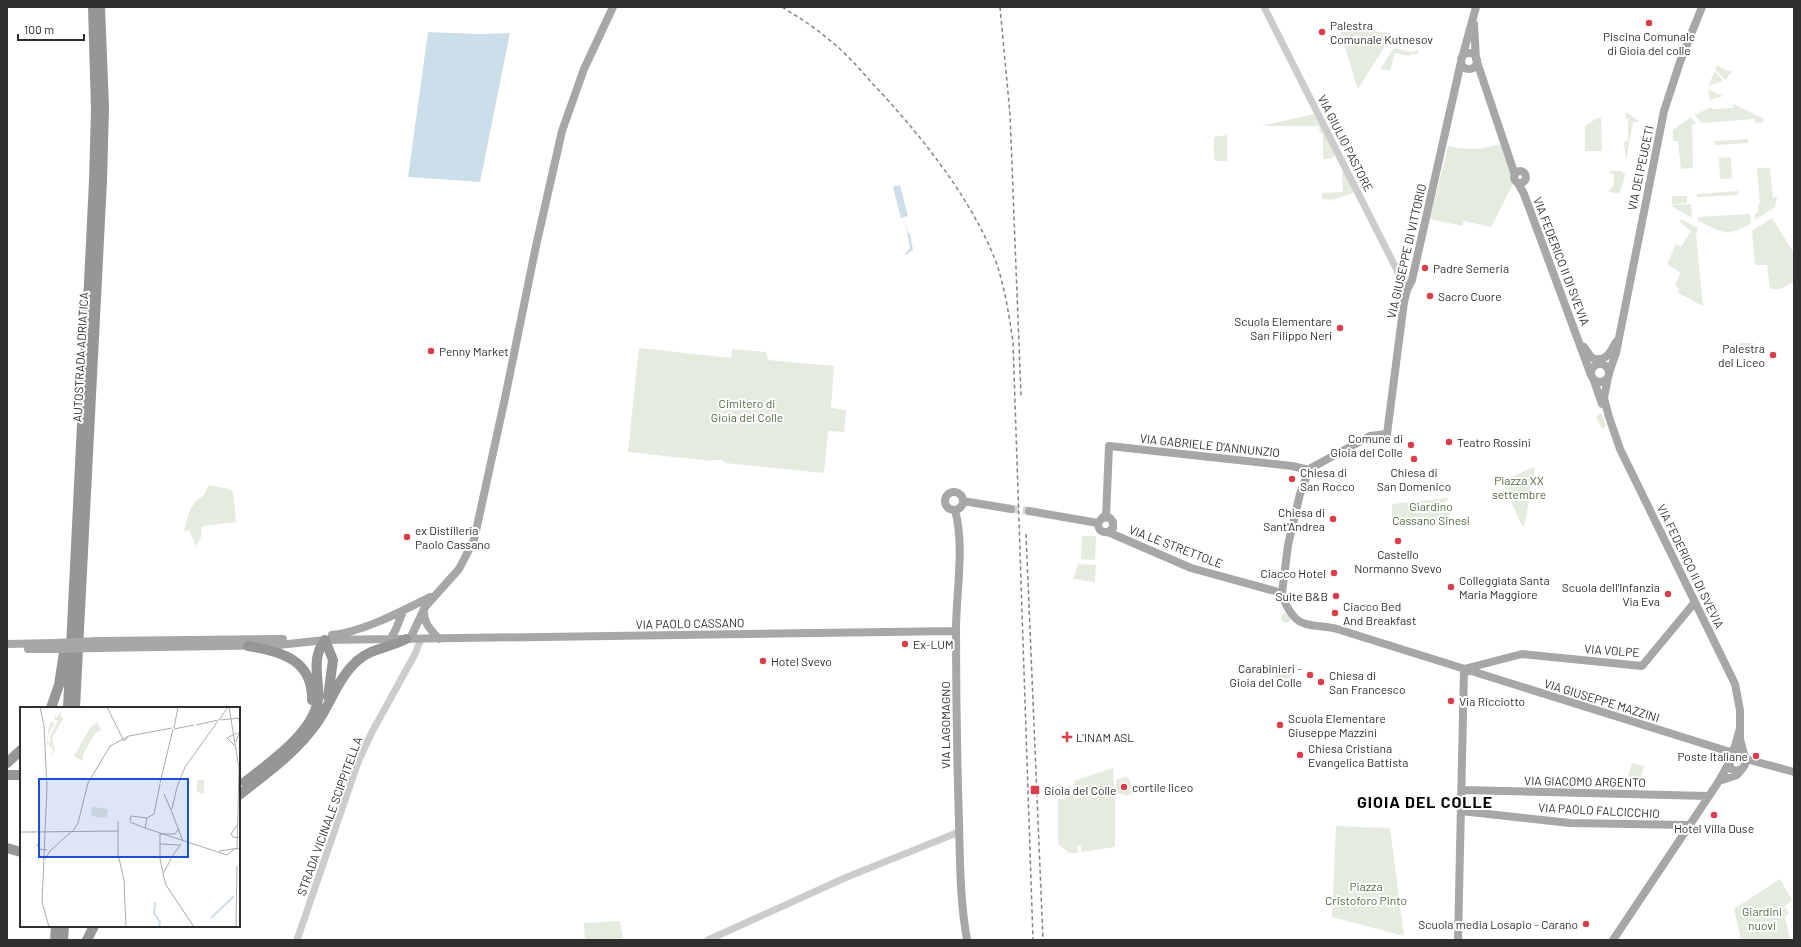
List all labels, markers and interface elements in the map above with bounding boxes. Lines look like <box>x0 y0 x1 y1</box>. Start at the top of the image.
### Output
scale bar <box>18 16 84 42</box>
place label: Palestra Comunale Kutnesov <box>1330 18 1433 46</box>
marker: Piscina Comunale di Gioia del colle <box>1644 18 1654 28</box>
text: 100 m <box>24 22 54 36</box>
marker: Palestra Comunale Kutnesov <box>1317 27 1327 37</box>
place label: Piscina Comunale di Gioia del colle <box>1603 29 1695 57</box>
street label: VIA GIULIO PASTORE <box>1316 92 1376 194</box>
street label: VIA DEI PEUCETI <box>1624 124 1656 212</box>
street label: VIA GIUSEPPE DI VITTORIO <box>1384 182 1428 320</box>
street label: VIA FEDERICO II DI SVEVIA <box>1531 195 1593 327</box>
place label: Padre Semeria <box>1433 261 1509 275</box>
marker: Padre Semeria <box>1420 263 1430 273</box>
place label: Sacro Cuore <box>1438 289 1502 303</box>
marker: Sacro Cuore <box>1425 291 1435 301</box>
street label: AUTOSTRADA ADRIATICA <box>70 292 90 422</box>
place label: Scuola Elementare San Filippo Neri <box>1234 314 1332 342</box>
marker: Scuola Elementare San Filippo Neri <box>1335 323 1345 333</box>
place label: Palestra del Liceo <box>1718 341 1765 369</box>
place label: Penny Market <box>439 344 509 358</box>
marker: Penny Market <box>426 346 436 356</box>
marker: Palestra del Liceo <box>1768 350 1778 360</box>
park label: Cimitero di Gioia del Colle <box>711 396 783 424</box>
street label: VIA GABRIELE D'ANNUNZIO <box>1139 431 1281 459</box>
place label: Comune di Gioia del Colle <box>1331 431 1403 459</box>
place label: Teatro Rossini <box>1457 435 1531 449</box>
marker: Teatro Rossini <box>1444 437 1454 447</box>
marker: Comune di Gioia del Colle <box>1406 440 1416 450</box>
marker: Chiesa di San Domenico <box>1409 454 1419 464</box>
place label: Chiesa di San Rocco <box>1300 465 1355 493</box>
place label: Chiesa di San Domenico <box>1377 465 1451 493</box>
park label: Piazza XX settembre <box>1492 473 1546 501</box>
marker: Chiesa di San Rocco <box>1287 474 1297 484</box>
park label: Giardino Cassano Sinesi <box>1392 499 1470 527</box>
street label: VIA FEDERICO II DI SVEVIA <box>1655 502 1727 630</box>
place label: Chiesa di Sant'Andrea <box>1263 505 1325 533</box>
marker: Chiesa di Sant'Andrea <box>1328 514 1338 524</box>
street label: VIA LE STRETTOLE <box>1127 522 1225 570</box>
place label: ex Distilleria Paolo Cassano <box>415 523 490 551</box>
marker: ex Distilleria Paolo Cassano <box>402 532 412 542</box>
marker: Castello Normanno Svevo <box>1393 536 1403 546</box>
place label: Castello Normanno Svevo <box>1354 547 1442 575</box>
place label: Ciacco Hotel <box>1261 566 1326 580</box>
marker: Ciacco Hotel <box>1329 568 1339 578</box>
place label: Colleggiata Santa Maria Maggiore <box>1459 573 1550 601</box>
place label: Scuola dell'Infanzia Via Eva <box>1562 580 1660 608</box>
marker: Colleggiata Santa Maria Maggiore <box>1446 582 1456 592</box>
place label: Suite B&B <box>1276 589 1328 603</box>
marker: Scuola dell'Infanzia Via Eva <box>1663 589 1673 599</box>
marker: Suite B&B <box>1331 591 1341 601</box>
place label: Ciacco Bed And Breakfast <box>1343 599 1416 627</box>
marker: Ciacco Bed And Breakfast <box>1330 608 1340 618</box>
street label: VIA PAOLO CASSANO <box>635 615 745 631</box>
place label: Ex-LUM <box>913 637 954 651</box>
marker: Ex-LUM <box>900 639 910 649</box>
street label: VIA VOLPE <box>1584 641 1640 659</box>
place label: Hotel Svevo <box>771 654 832 668</box>
marker: Hotel Svevo <box>758 656 768 666</box>
place label: Carabinieri - Gioia del Colle <box>1230 661 1302 689</box>
place label: Chiesa di San Francesco <box>1329 668 1406 696</box>
marker: Carabinieri - Gioia del Colle <box>1305 670 1315 680</box>
street label: VIA GIUSEPPE MAZZINI <box>1543 676 1661 724</box>
marker: Chiesa di San Francesco <box>1316 677 1326 687</box>
street label: VIA LAGOMAGNO <box>938 681 952 769</box>
place label: Via Ricciotto <box>1459 694 1525 708</box>
marker: Via Ricciotto <box>1446 696 1456 706</box>
inset map <box>20 707 240 927</box>
place label: Scuola Elementare Giuseppe Mazzini <box>1288 711 1386 739</box>
marker: Scuola Elementare Giuseppe Mazzini <box>1275 720 1285 730</box>
place label: L'INAM ASL <box>1076 730 1134 744</box>
marker: L'INAM ASL <box>1061 731 1073 743</box>
street label: STRADA VICINALE SCIPPITELLA <box>294 735 364 897</box>
place label: Chiesa Cristiana Evangelica Battista <box>1308 741 1408 769</box>
place label: Poste Italiane <box>1677 749 1748 763</box>
marker: Chiesa Cristiana Evangelica Battista <box>1295 750 1305 760</box>
marker: Poste Italiane <box>1751 751 1761 761</box>
street label: VIA GIACOMO ARGENTO <box>1524 773 1646 789</box>
place label: cortile liceo <box>1132 780 1193 794</box>
marker: cortile liceo <box>1119 782 1129 792</box>
place label: Gioia del Colle <box>1044 783 1116 797</box>
marker: Gioia del Colle <box>1029 784 1041 796</box>
district label: GIOIA DEL COLLE <box>1357 792 1493 811</box>
street label: VIA PAOLO FALCICCHIO <box>1538 800 1660 820</box>
marker: Hotel Villa Duse <box>1709 810 1719 820</box>
place label: Hotel Villa Duse <box>1674 821 1754 835</box>
park label: Piazza Cristoforo Pinto <box>1325 879 1407 907</box>
park label: Giardini nuovi <box>1742 904 1782 932</box>
place label: Scuola media Losapio - Carano <box>1418 917 1578 931</box>
marker: Scuola media Losapio - Carano <box>1581 919 1591 929</box>

